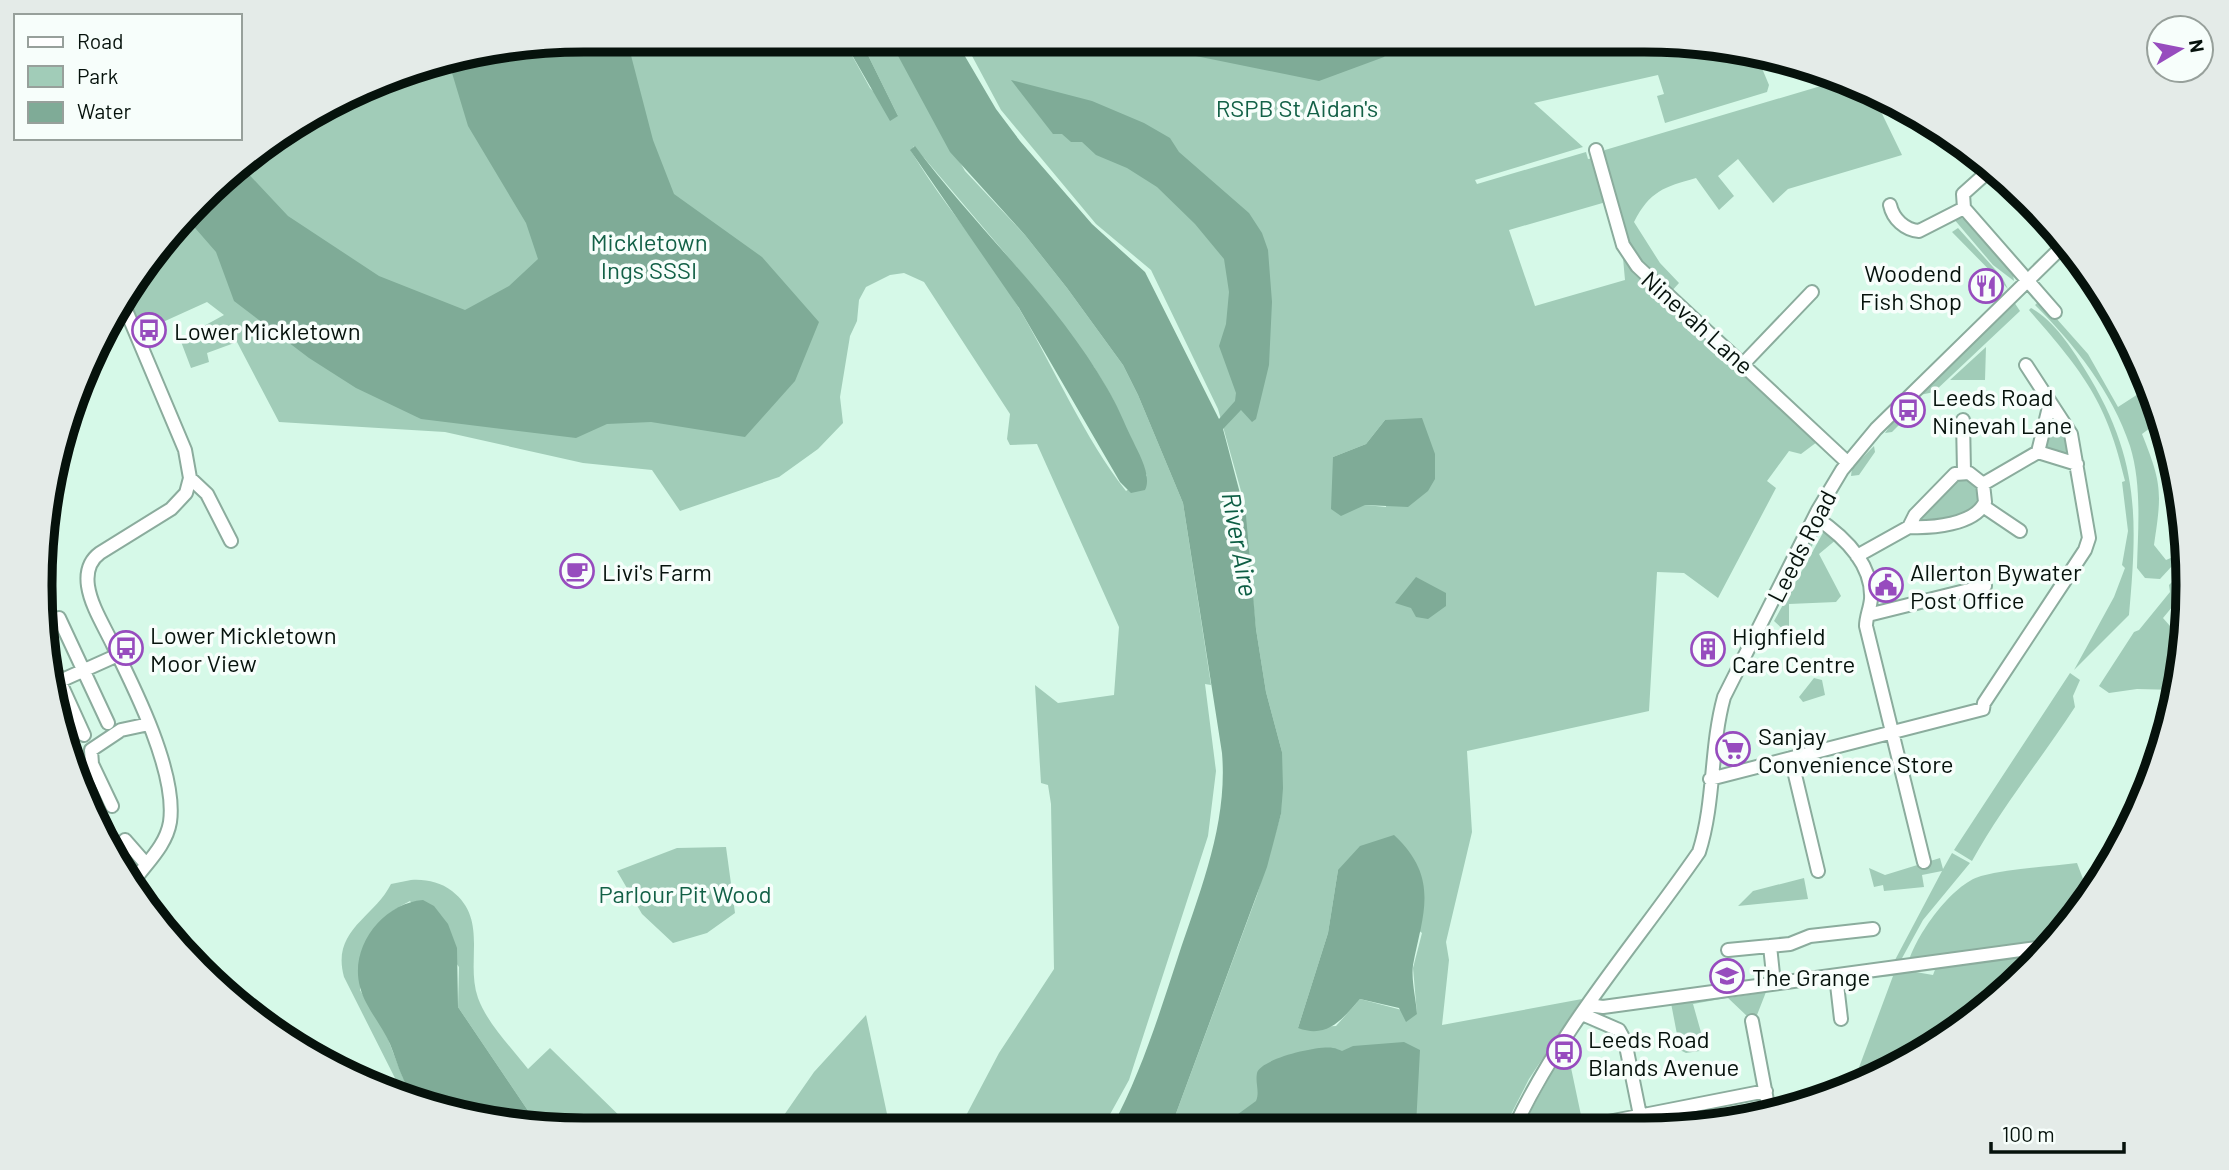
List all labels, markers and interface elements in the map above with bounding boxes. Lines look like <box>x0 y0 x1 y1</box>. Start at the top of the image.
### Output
legend <box>14 14 242 140</box>
north arrow <box>2145 14 2215 84</box>
text: Road <box>77 28 123 53</box>
text: N <box>2185 38 2210 54</box>
text: Park <box>77 63 118 88</box>
park label: RSPB St Aidan's <box>1216 93 1378 122</box>
text: Water <box>77 98 132 123</box>
park label: Mickletown Ings SSSI <box>590 227 708 284</box>
place label: Woodend Fish Shop <box>1860 258 1962 315</box>
street label: Ninevah Lane <box>1636 264 1760 380</box>
restaurant icon: Woodend Fish Shop <box>1967 267 2005 305</box>
bus stop icon: Lower Mickletown <box>130 311 168 349</box>
place label: Lower Mickletown <box>174 316 361 345</box>
place label: Leeds Road Ninevah Lane <box>1932 382 2072 439</box>
bus stop icon: Leeds Road Ninevah Lane <box>1889 391 1927 429</box>
street label: Leeds Road <box>1760 485 1842 607</box>
water label: River Aire <box>1217 489 1265 599</box>
cafe icon: Livi's Farm <box>558 552 596 590</box>
place label: Livi's Farm <box>602 557 712 586</box>
place label: Allerton Bywater Post Office <box>1910 557 2082 614</box>
public building icon: Allerton Bywater Post Office <box>1867 566 1905 604</box>
place label: Lower Mickletown Moor View <box>150 620 337 677</box>
place label: Highfield Care Centre <box>1732 621 1855 678</box>
bus stop icon: Lower Mickletown Moor View <box>107 629 145 667</box>
building icon: Highfield Care Centre <box>1689 630 1727 668</box>
place label: Sanjay Convenience Store <box>1758 721 1954 778</box>
supermarket icon: Sanjay Convenience Store <box>1714 730 1752 768</box>
park label: Parlour Pit Wood <box>598 879 772 908</box>
school or university icon: The Grange <box>1708 957 1746 995</box>
place label: The Grange <box>1752 962 1870 991</box>
place label: Leeds Road Blands Avenue <box>1588 1024 1739 1081</box>
bus stop icon: Leeds Road Blands Avenue <box>1545 1033 1583 1071</box>
scale bar <box>1991 1110 2124 1154</box>
text: 100 m <box>2002 1121 2055 1146</box>

